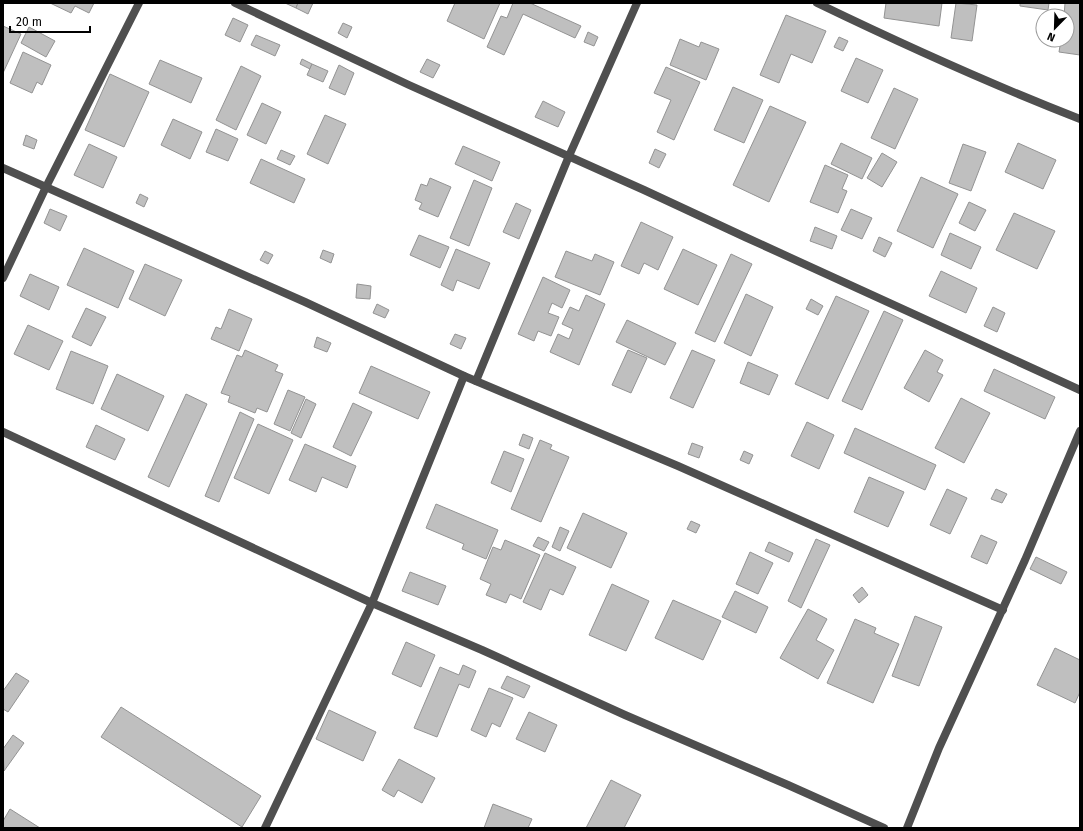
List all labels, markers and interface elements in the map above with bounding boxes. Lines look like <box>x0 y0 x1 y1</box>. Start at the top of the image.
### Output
scale bar <box>10 8 90 34</box>
north arrow <box>1035 8 1075 48</box>
text: 20 m <box>16 15 42 29</box>
text: N <box>1045 29 1057 44</box>

